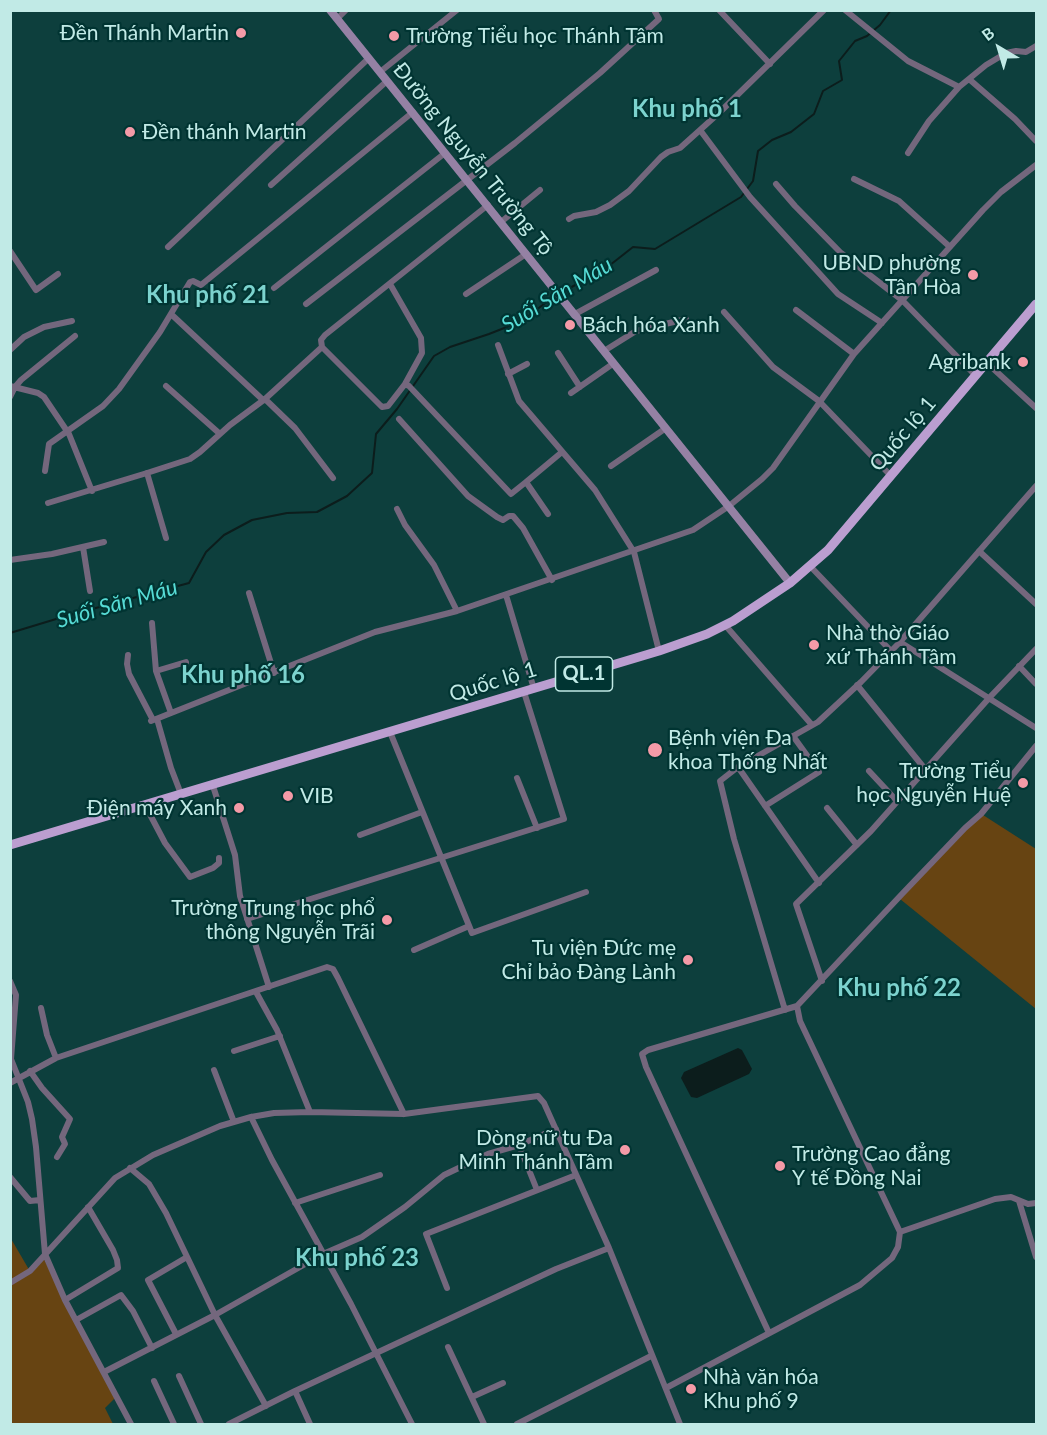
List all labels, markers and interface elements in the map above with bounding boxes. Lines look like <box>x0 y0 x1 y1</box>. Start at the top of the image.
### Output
north arrow <box>969 18 1029 78</box>
place label: Đền Thánh Martin <box>60 20 229 46</box>
place label: Trường Tiểu học Thánh Tâm <box>406 23 664 49</box>
text: B <box>978 23 998 44</box>
marker: Đền Thánh Martin <box>234 26 248 40</box>
marker: Trường Tiểu học Thánh Tâm <box>387 29 401 43</box>
street label: Đường Nguyễn Trường Tộ <box>387 57 559 261</box>
district label: Khu phố 1 <box>632 95 742 123</box>
place label: Đền thánh Martin <box>142 119 307 145</box>
marker: Đền thánh Martin <box>123 125 137 139</box>
place label: UBND phường Tân Hòa <box>822 250 961 300</box>
water label: Suối Săn Máu <box>497 252 617 338</box>
marker: UBND phường Tân Hòa <box>966 268 980 282</box>
district label: Khu phố 21 <box>146 281 270 309</box>
place label: Bách hóa Xanh <box>582 312 720 338</box>
marker: Bách hóa Xanh <box>563 318 577 332</box>
place label: Agribank <box>929 349 1011 375</box>
marker: Agribank <box>1016 355 1030 369</box>
street label: Quốc lộ 1 <box>864 391 942 477</box>
water label: Suối Săn Máu <box>53 574 181 634</box>
place label: Nhà thờ Giáo xứ Thánh Tâm <box>826 620 957 670</box>
marker: Nhà thờ Giáo xứ Thánh Tâm <box>807 638 821 652</box>
street label: Quốc lộ 1 <box>446 657 540 707</box>
road number: QL.1 <box>556 657 612 691</box>
district label: Khu phố 16 <box>181 661 305 689</box>
place label: Bệnh viện Đa khoa Thống Nhất <box>668 725 827 775</box>
marker: Bệnh viện Đa khoa Thống Nhất <box>646 741 664 759</box>
place label: Trường Tiểu học Nguyễn Huệ <box>856 758 1011 808</box>
marker: Trường Tiểu học Nguyễn Huệ <box>1016 776 1030 790</box>
place label: VIB <box>300 783 334 809</box>
marker: VIB <box>281 789 295 803</box>
place label: Điện máy Xanh <box>87 795 227 821</box>
marker: Điện máy Xanh <box>232 801 246 815</box>
place label: Trường Trung học phổ thông Nguyễn Trãi <box>171 895 375 945</box>
marker: Trường Trung học phổ thông Nguyễn Trãi <box>380 913 394 927</box>
place label: Tu viện Đức mẹ Chỉ bảo Đàng Lành <box>501 935 676 985</box>
marker: Tu viện Đức mẹ Chỉ bảo Đàng Lành <box>681 953 695 967</box>
district label: Khu phố 22 <box>837 974 961 1002</box>
place label: Dòng nữ tu Đa Minh Thánh Tâm <box>458 1125 613 1175</box>
place label: Trường Cao đẳng Y tế Đồng Nai <box>792 1141 950 1191</box>
marker: Dòng nữ tu Đa Minh Thánh Tâm <box>618 1143 632 1157</box>
marker: Trường Cao đẳng Y tế Đồng Nai <box>773 1159 787 1173</box>
district label: Khu phố 23 <box>295 1244 419 1272</box>
place label: Nhà văn hóa Khu phố 9 <box>703 1364 819 1414</box>
marker: Nhà văn hóa Khu phố 9 <box>684 1382 698 1396</box>

